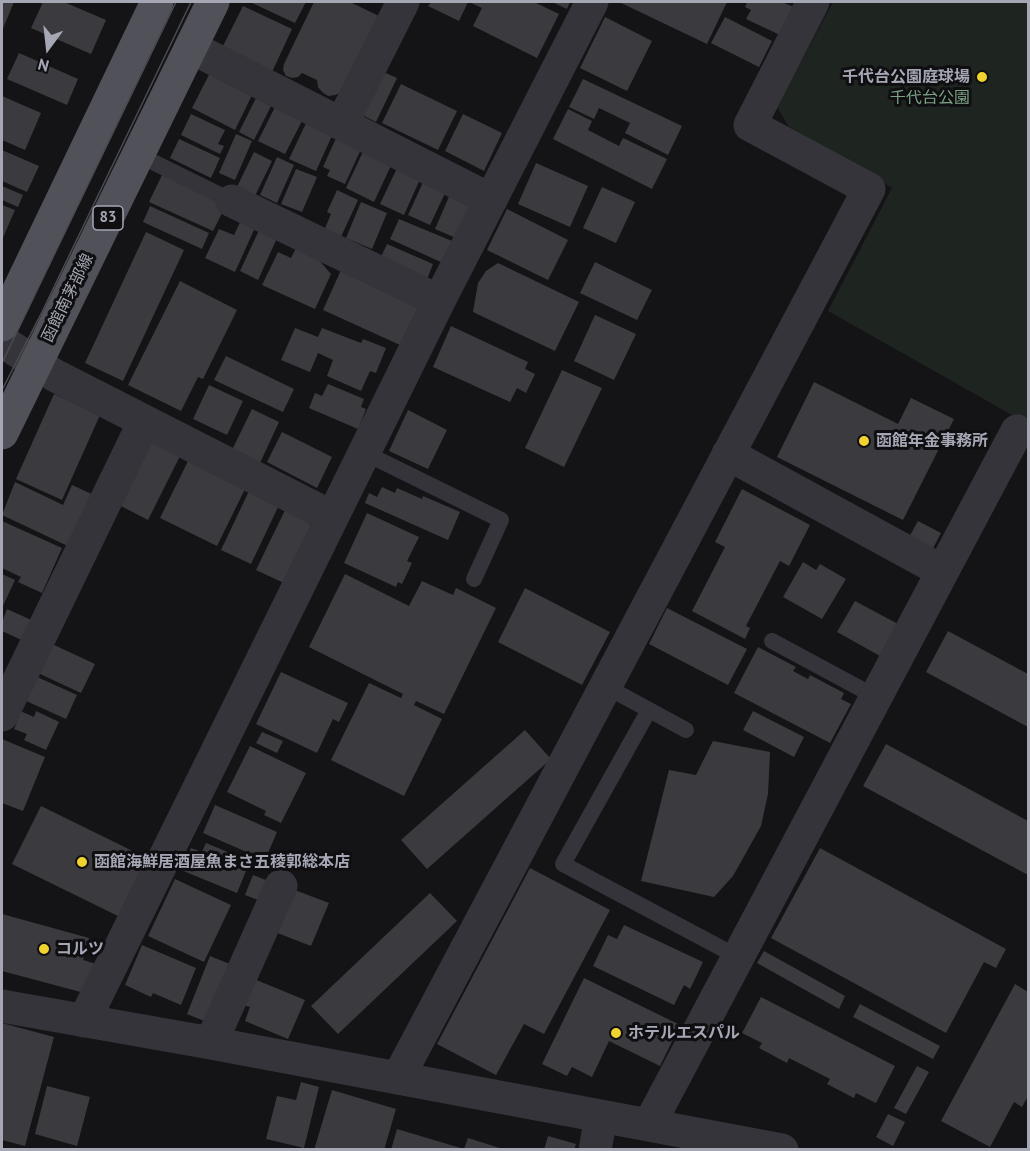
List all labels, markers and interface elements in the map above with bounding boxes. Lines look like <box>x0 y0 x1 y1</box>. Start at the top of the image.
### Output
north arrow <box>18 18 78 78</box>
text: N <box>36 54 51 76</box>
place label: 千代台公園庭球場 <box>842 67 970 87</box>
marker: 千代台公園庭球場 <box>975 70 989 84</box>
park label: 千代台公園 <box>890 88 970 108</box>
road number: 83 <box>93 206 123 230</box>
street label: 函館南茅部線 <box>38 251 98 345</box>
place label: 函館年金事務所 <box>876 431 988 451</box>
marker: 函館年金事務所 <box>857 434 871 448</box>
place label: 函館海鮮居酒屋魚まさ五稜郭総本店 <box>94 852 350 872</box>
marker: 函館海鮮居酒屋魚まさ五稜郭総本店 <box>75 855 89 869</box>
place label: コルツ <box>56 939 104 959</box>
marker: コルツ <box>37 942 51 956</box>
place label: ホテルエスパル <box>628 1023 740 1043</box>
marker: ホテルエスパル <box>609 1026 623 1040</box>

